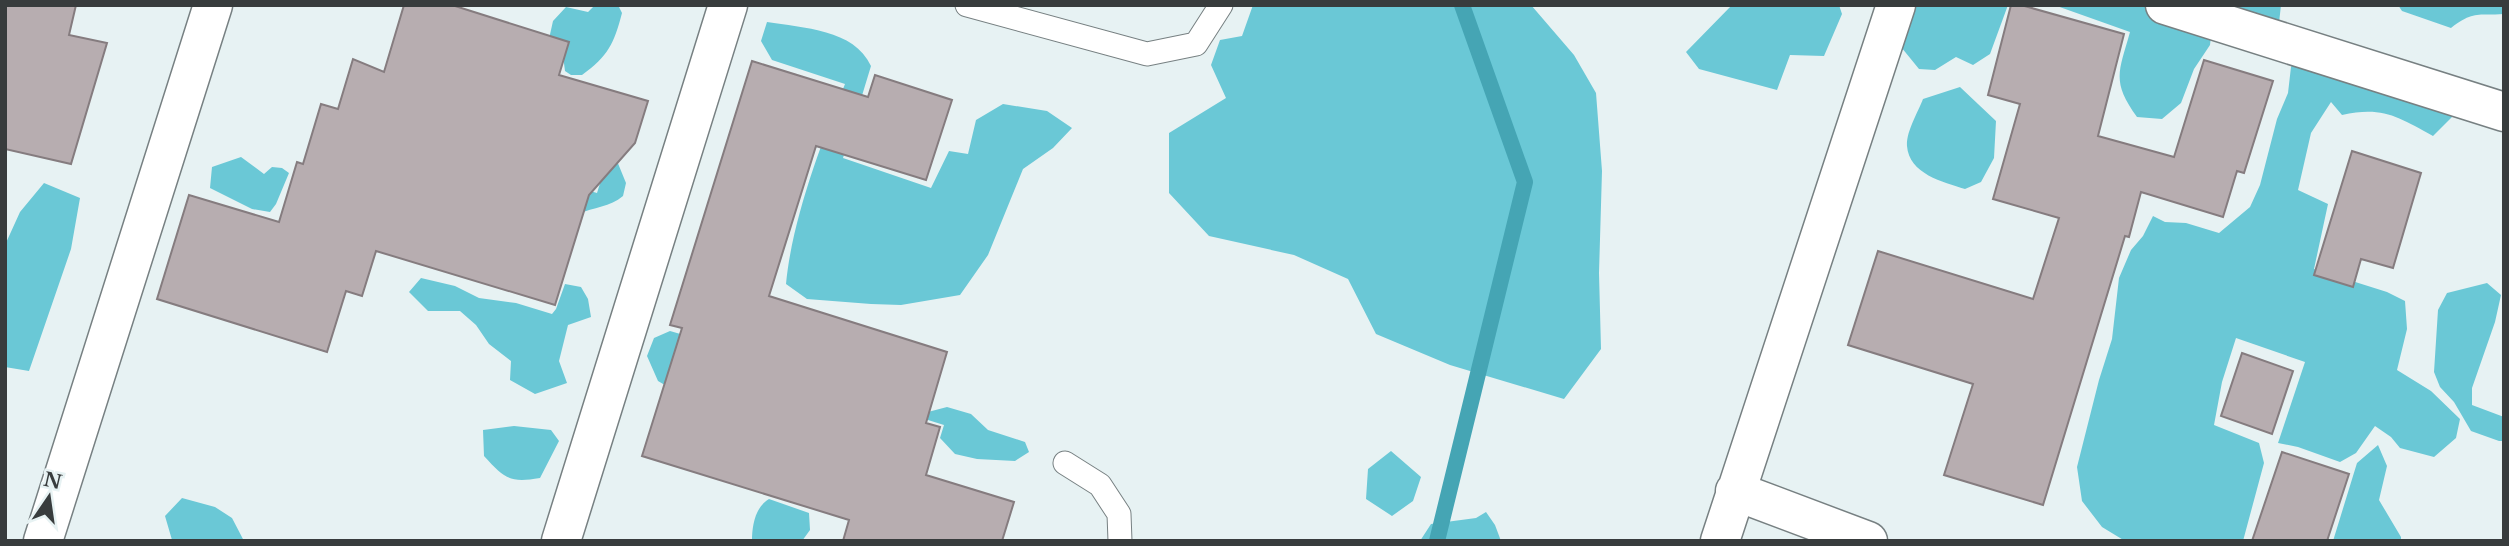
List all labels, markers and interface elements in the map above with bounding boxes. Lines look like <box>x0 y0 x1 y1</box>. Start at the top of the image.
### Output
north arrow <box>14 462 84 532</box>
text: N <box>41 468 64 494</box>

